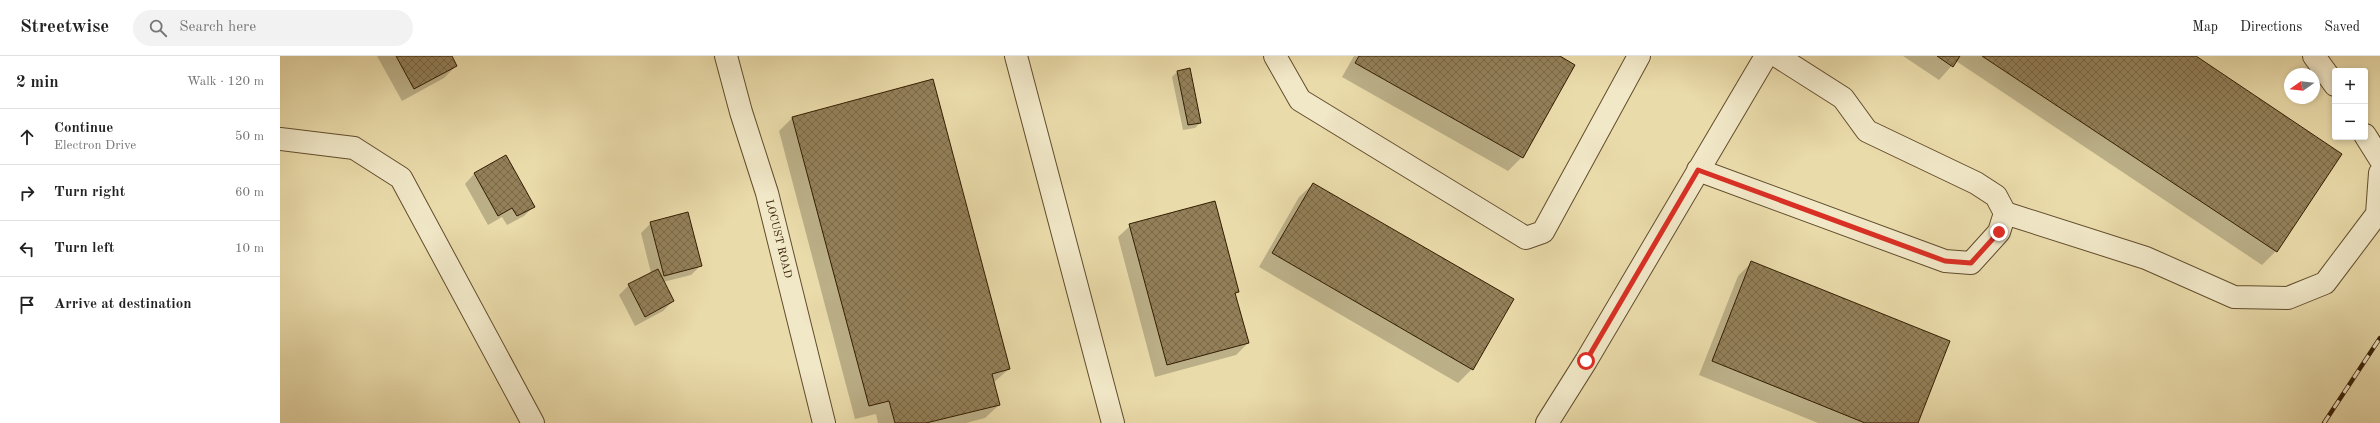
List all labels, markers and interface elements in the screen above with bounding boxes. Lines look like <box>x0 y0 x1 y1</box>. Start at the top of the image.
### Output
search box <box>133 10 413 46</box>
icon: search <box>147 17 169 39</box>
text: Streetwise <box>20 18 109 37</box>
text: Search here <box>179 20 256 35</box>
text: Map <box>2192 20 2218 34</box>
text: Directions <box>2240 20 2302 34</box>
text: Saved <box>2324 20 2360 34</box>
north arrow <box>2284 68 2320 104</box>
map controls <box>2332 68 2368 140</box>
button: + <box>2332 68 2368 104</box>
text: 2 min <box>16 74 59 91</box>
text: Walk · 120 m <box>187 75 264 88</box>
button: − <box>2332 104 2368 140</box>
text: Continue <box>54 121 113 136</box>
icon: ahead <box>16 126 38 148</box>
text: 50 m <box>235 130 264 143</box>
text: Electron Drive <box>54 139 136 152</box>
icon: right <box>16 182 38 204</box>
text: Turn right <box>54 185 125 200</box>
text: 60 m <box>235 186 264 199</box>
street label: LOCUST ROAD <box>763 199 793 280</box>
route end <box>1990 223 2008 241</box>
icon: left <box>16 238 38 260</box>
text: Turn left <box>54 241 114 256</box>
text: 10 m <box>235 242 264 255</box>
icon: arrive <box>16 294 38 316</box>
text: Arrive at destination <box>54 297 192 312</box>
route start <box>1577 352 1595 370</box>

